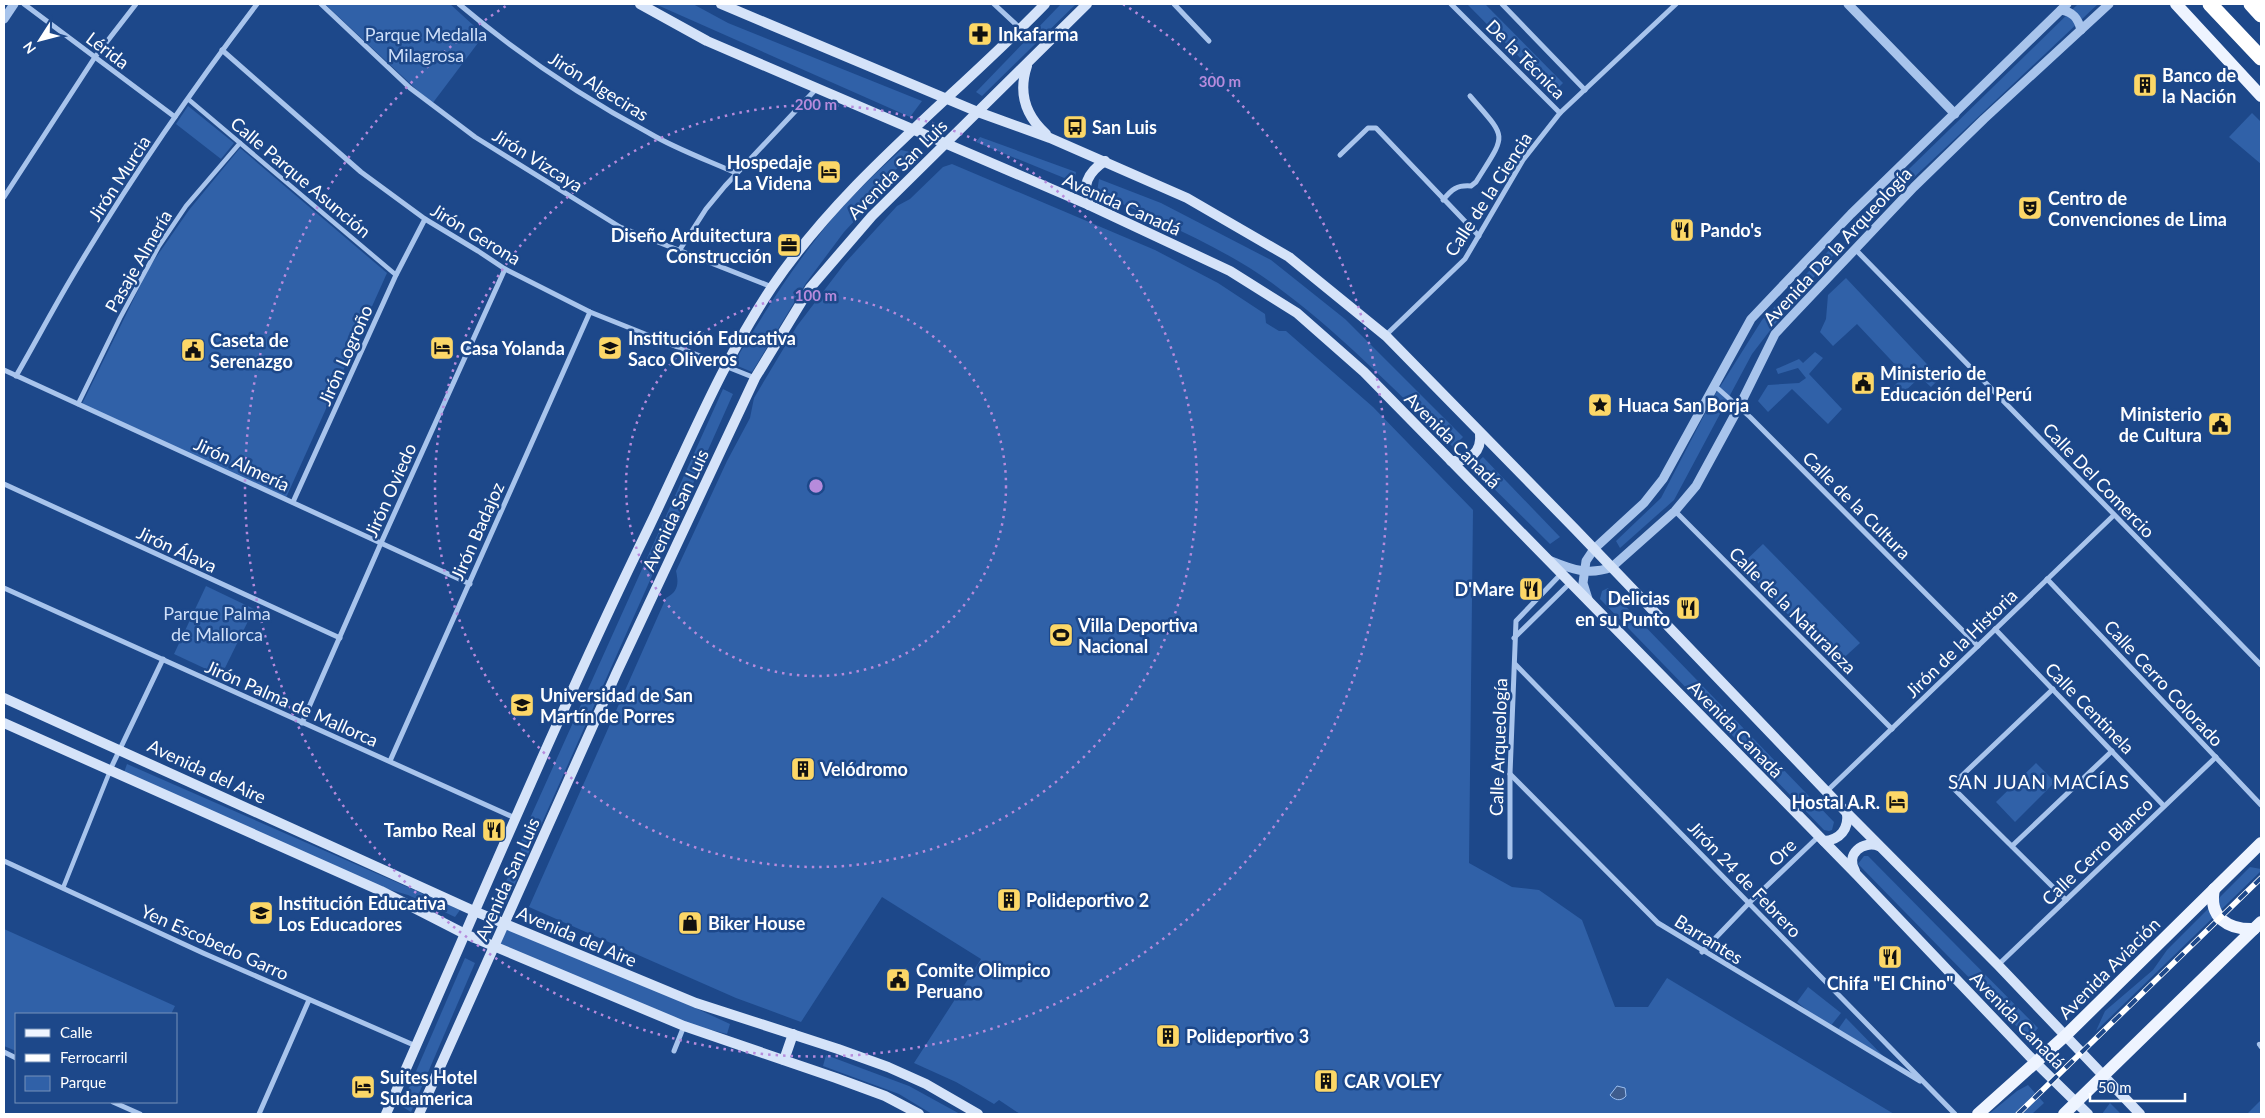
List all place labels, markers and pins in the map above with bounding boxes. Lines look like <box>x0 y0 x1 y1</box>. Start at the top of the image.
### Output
pharmacy icon: Inkafarma <box>967 21 993 47</box>
place label: Inkafarma <box>998 23 1078 45</box>
place label: Banco de la Nación <box>2162 64 2237 107</box>
building icon: Banco de la Nación <box>2132 72 2158 98</box>
bus stop icon: San Luis <box>1062 114 1088 140</box>
place label: San Luis <box>1092 116 1157 138</box>
place label: Hospedaje La Videna <box>727 151 812 194</box>
hotel icon: Hospedaje La Videna <box>816 159 842 185</box>
place label: Centro de Convenciones de Lima <box>2048 187 2227 230</box>
theatre icon: Centro de Convenciones de Lima <box>2017 195 2043 221</box>
restaurant icon: Pando's <box>1669 217 1695 243</box>
place label: Pando's <box>1700 219 1762 241</box>
place label: Diseño Arduitectura Construcción <box>611 224 772 267</box>
office icon: Diseño Arduitectura Construcción <box>776 232 802 258</box>
place label: Institución Educativa Saco Oliveros <box>628 327 796 370</box>
place label: Caseta de Serenazgo <box>210 329 293 372</box>
hotel icon: Casa Yolanda <box>429 335 455 361</box>
school or university icon: Institución Educativa Saco Oliveros <box>597 335 623 361</box>
public building icon: Caseta de Serenazgo <box>180 337 206 363</box>
place label: Casa Yolanda <box>460 337 565 359</box>
place label: Ministerio de Educación del Perú <box>1880 362 2032 405</box>
public building icon: Ministerio de Educación del Perú <box>1850 370 1876 396</box>
place icon: Huaca San Borja <box>1587 392 1613 418</box>
place label: Huaca San Borja <box>1618 394 1749 416</box>
place label: Ministerio de Cultura <box>2119 403 2202 446</box>
public building icon: Ministerio de Cultura <box>2207 411 2233 437</box>
centre of rings <box>807 477 825 495</box>
restaurant icon: D'Mare <box>1518 576 1544 602</box>
place label: D'Mare <box>1455 578 1514 600</box>
place label: Delicias en su Punto <box>1575 587 1670 630</box>
restaurant icon: Delicias en su Punto <box>1675 595 1701 621</box>
place label: Villa Deportiva Nacional <box>1077 614 1198 657</box>
sports icon: Villa Deportiva Nacional <box>1048 622 1074 648</box>
place label: Universidad de San Martín de Porres <box>540 684 693 727</box>
school or university icon: Universidad de San Martín de Porres <box>509 692 535 718</box>
building icon: Velódromo <box>790 756 816 782</box>
place label: Velódromo <box>819 758 908 780</box>
hotel icon: Hostal A.R. <box>1884 789 1910 815</box>
place label: Hostal A.R. <box>1791 791 1880 813</box>
restaurant icon: Tambo Real <box>481 817 507 843</box>
place label: Tambo Real <box>384 819 476 841</box>
building icon: Polideportivo 2 <box>996 887 1022 913</box>
place label: Polideportivo 2 <box>1026 889 1149 911</box>
place label: Institución Educativa Los Educadores <box>278 892 446 935</box>
school or university icon: Institución Educativa Los Educadores <box>248 900 274 926</box>
shop icon: Biker House <box>677 910 703 936</box>
place label: Biker House <box>708 912 806 934</box>
restaurant icon: Chifa "El Chino" <box>1877 944 1903 970</box>
place label: Comite Olimpico Peruano <box>916 959 1051 1002</box>
public building icon: Comite Olimpico Peruano <box>885 967 911 993</box>
place label: Chifa "El Chino" <box>1827 972 1953 994</box>
building icon: Polideportivo 3 <box>1155 1023 1181 1049</box>
place label: Polideportivo 3 <box>1186 1025 1309 1047</box>
place label: Suites Hotel Sudamerica <box>380 1066 477 1109</box>
building icon: CAR VOLEY <box>1313 1068 1339 1094</box>
place label: CAR VOLEY <box>1344 1070 1442 1092</box>
hotel icon: Suites Hotel Sudamerica <box>350 1074 376 1100</box>

